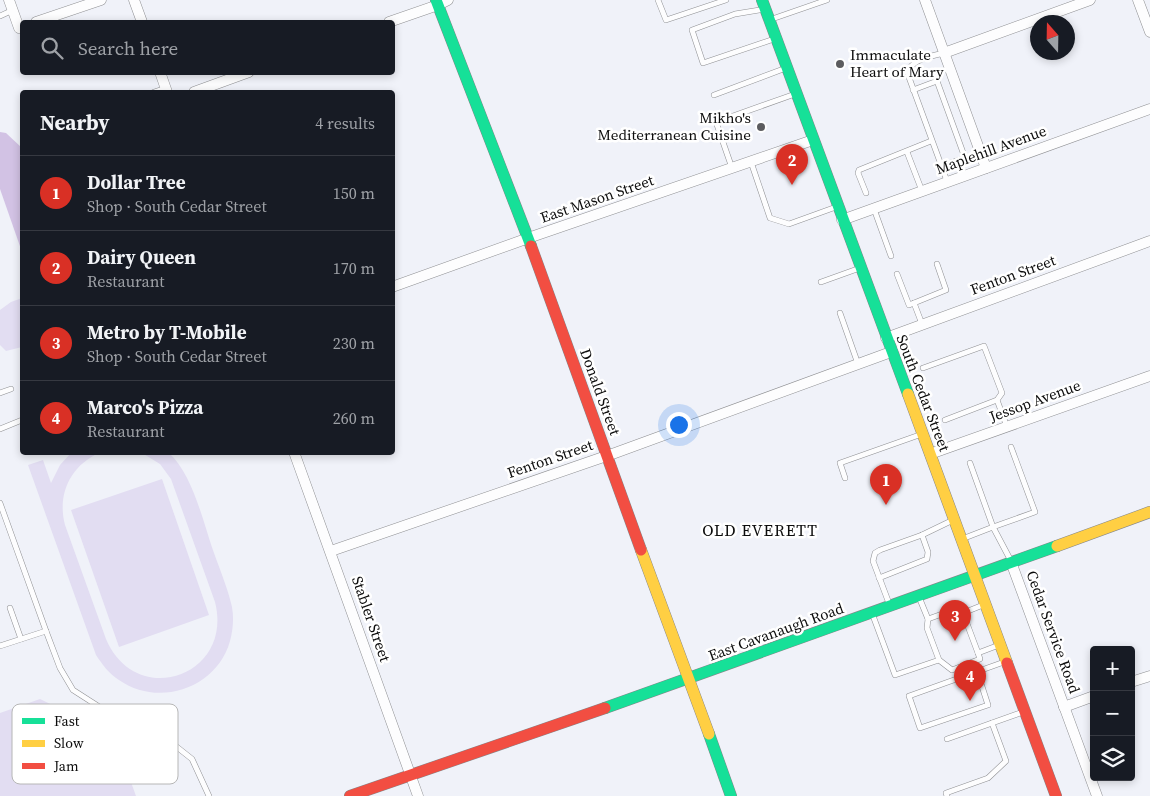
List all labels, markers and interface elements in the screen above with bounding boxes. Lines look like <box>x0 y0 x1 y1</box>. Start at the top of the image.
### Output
north arrow <box>1030 15 1075 60</box>
search box <box>20 20 395 75</box>
icon: search <box>38 34 66 62</box>
text: Search here <box>78 35 178 61</box>
place label: Immaculate Heart of Mary <box>850 44 944 82</box>
marker: Immaculate Heart of Mary <box>834 58 846 70</box>
place label: Mikho's Mediterranean Cuisine <box>598 107 751 145</box>
text: Nearby <box>40 108 110 137</box>
text: 4 results <box>315 112 375 134</box>
street label: Maplehill Avenue <box>933 120 1049 179</box>
marker: Mikho's Mediterranean Cuisine <box>755 121 767 133</box>
pin: 2 <box>776 144 808 185</box>
text: Dollar Tree <box>87 169 186 195</box>
street label: East Mason Street <box>537 169 656 228</box>
text: 1 <box>52 182 60 204</box>
text: 150 m <box>333 182 375 204</box>
text: Shop · South Cedar Street <box>87 195 267 217</box>
text: Dairy Queen <box>87 244 196 270</box>
street label: Fenton Street <box>967 249 1058 300</box>
text: 2 <box>52 257 60 279</box>
text: 170 m <box>333 257 375 279</box>
text: Restaurant <box>87 270 165 292</box>
text: Metro by T-Mobile <box>87 319 247 345</box>
street label: South Cedar Street <box>892 331 955 454</box>
text: 3 <box>52 332 60 354</box>
text: 230 m <box>333 332 375 354</box>
text: Shop · South Cedar Street <box>87 345 267 367</box>
street label: Donald Street <box>575 346 626 438</box>
street label: Jessop Avenue <box>985 374 1084 427</box>
text: Marco's Pizza <box>87 394 203 420</box>
text: 4 <box>52 407 60 429</box>
text: 260 m <box>333 407 375 429</box>
your location <box>666 412 692 438</box>
text: Restaurant <box>87 420 165 442</box>
street label: Fenton Street <box>504 434 596 483</box>
pin: 1 <box>870 464 902 505</box>
district label: OLD EVERETT <box>702 519 818 541</box>
street label: Cedar Service Road <box>1022 568 1086 697</box>
street label: Stabler Street <box>347 573 396 665</box>
street label: East Cavanaugh Road <box>705 597 847 666</box>
pin: 3 <box>939 600 971 641</box>
map controls <box>1090 646 1135 781</box>
button: + <box>1090 646 1135 691</box>
pin: 4 <box>954 660 986 701</box>
button: − <box>1090 691 1135 736</box>
legend <box>12 704 178 784</box>
text: Fast <box>54 711 80 731</box>
text: Slow <box>54 733 84 753</box>
button: layers <box>1090 736 1135 781</box>
text: Jam <box>53 756 79 776</box>

